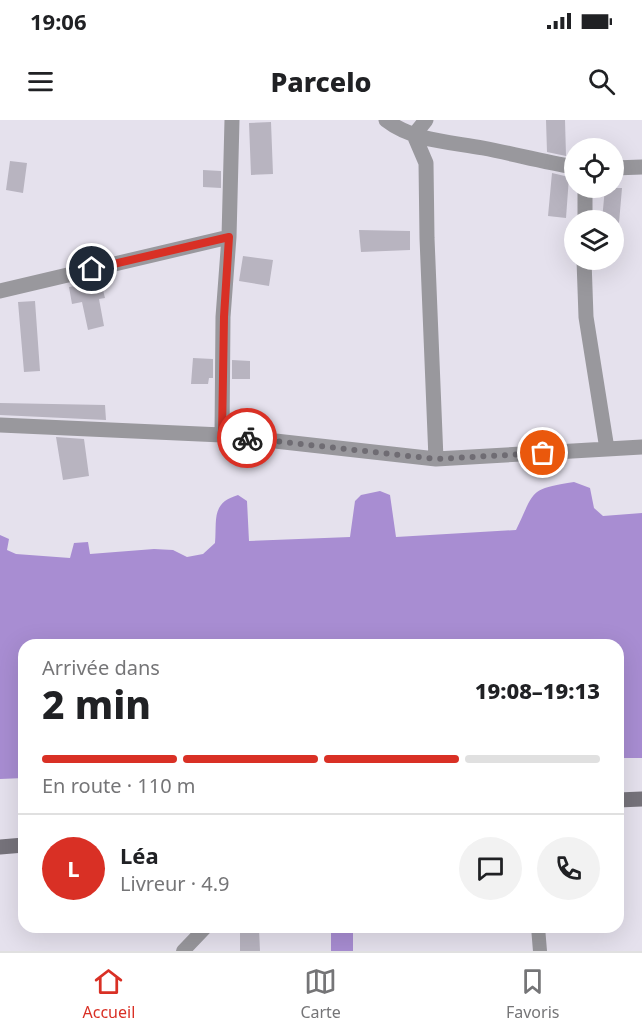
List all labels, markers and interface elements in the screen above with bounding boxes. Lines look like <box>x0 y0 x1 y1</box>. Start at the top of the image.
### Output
text: 19:06 <box>30 6 87 36</box>
text: Parcelo <box>270 63 372 100</box>
icon: menu <box>24 65 57 98</box>
icon: search <box>585 65 618 98</box>
map controls <box>564 138 624 270</box>
button: locate <box>564 138 624 198</box>
button: layers <box>564 210 624 270</box>
pin <box>66 243 117 294</box>
icon: home <box>75 252 108 285</box>
courier <box>217 408 277 468</box>
icon: bike <box>231 422 264 455</box>
pin <box>517 427 568 478</box>
icon: bag <box>526 436 559 469</box>
text: Arrivée dans <box>42 654 160 681</box>
text: 19:08–19:13 <box>475 675 600 705</box>
text: 2 min <box>42 677 151 730</box>
text: En route · 110 m <box>42 772 195 799</box>
button: chat <box>459 837 522 900</box>
button: phone <box>537 837 600 900</box>
text: Léa <box>120 840 159 870</box>
text: L <box>67 853 80 883</box>
text: Livreur · 4.9 <box>120 870 230 897</box>
tab: Accueil <box>83 965 135 1023</box>
tab: Carte <box>300 965 341 1023</box>
tab: Favoris <box>506 965 559 1023</box>

